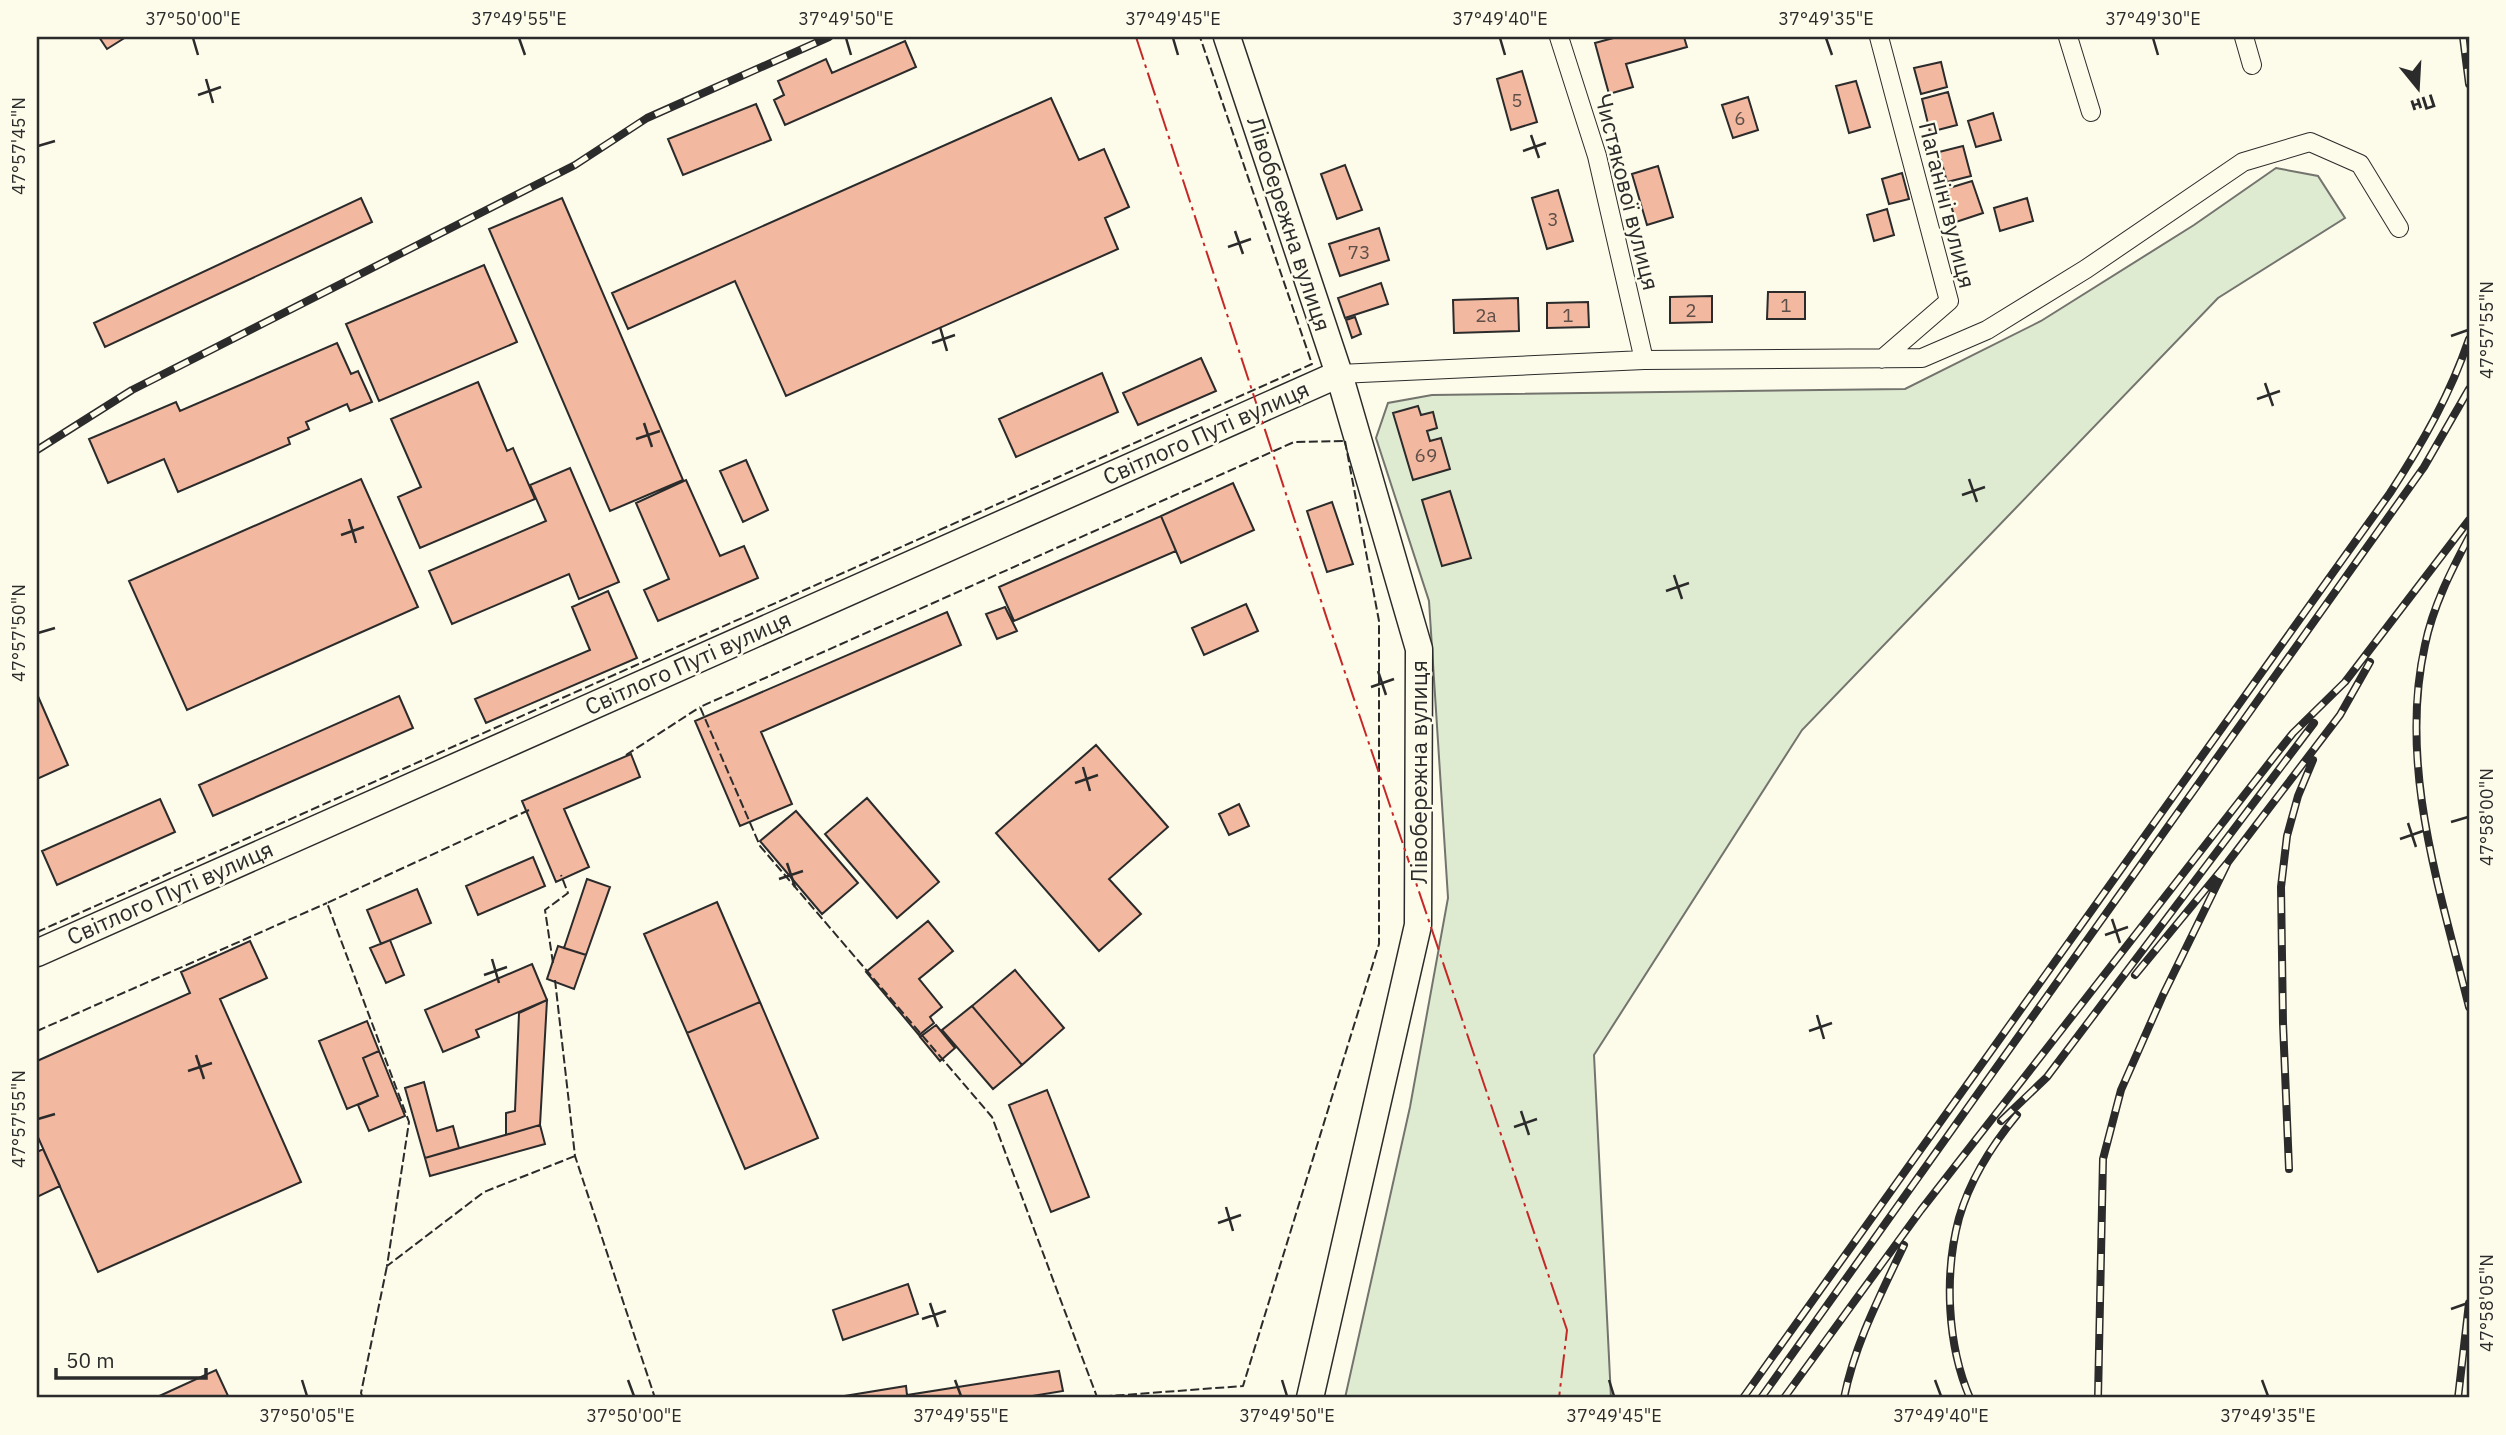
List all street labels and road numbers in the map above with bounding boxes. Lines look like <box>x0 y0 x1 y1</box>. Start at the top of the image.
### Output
street label: Чистякової вулиця <box>1589 90 1667 293</box>
street label: Лівобережна вулиця <box>1241 113 1339 335</box>
street label: Паганіні вулиця <box>1913 118 1983 291</box>
street label: Світлого Путі вулиця <box>1098 373 1314 491</box>
street label: Світлого Путі вулиця <box>580 603 796 721</box>
street label: Лівобережна вулиця <box>1403 660 1433 884</box>
street label: Світлого Путі вулиця <box>62 833 278 951</box>

